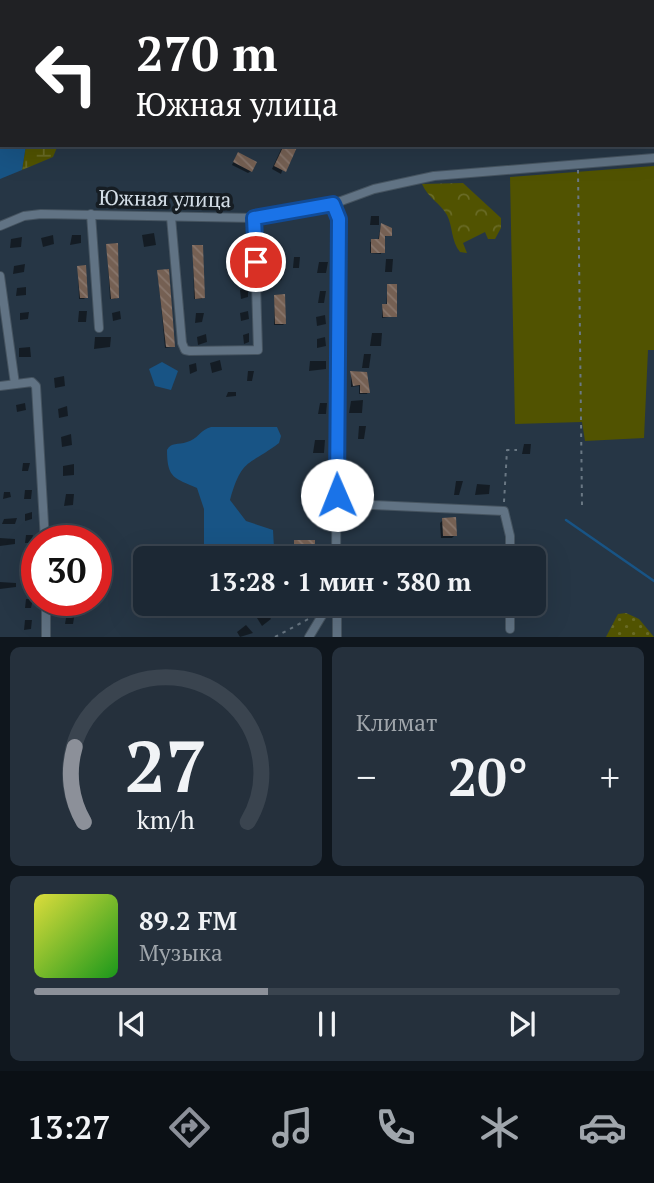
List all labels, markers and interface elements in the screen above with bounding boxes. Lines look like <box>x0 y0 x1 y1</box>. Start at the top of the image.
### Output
text: 270 m <box>136 20 278 85</box>
icon: left <box>21 28 112 119</box>
text: Южная улица <box>136 83 338 125</box>
street label: Южная улица <box>98 183 232 213</box>
pin <box>226 232 286 292</box>
icon: arrive <box>237 243 275 281</box>
position arrow <box>300 458 374 532</box>
speed limit sign: 30 <box>21 525 112 616</box>
text: 13:28 · 1 мин · 380 m <box>208 564 471 598</box>
text: Климат <box>356 707 437 738</box>
text: 27 <box>125 717 207 814</box>
text: 20° <box>448 742 528 811</box>
text: − <box>356 752 376 802</box>
text: + <box>600 752 620 802</box>
text: km/h <box>137 803 195 836</box>
text: 89.2 FM <box>139 903 237 937</box>
text: Музыка <box>139 937 223 968</box>
icon: previous <box>113 1005 151 1043</box>
icon: pause <box>308 1005 346 1043</box>
icon: next <box>503 1005 541 1043</box>
icon: directions <box>165 1103 214 1152</box>
icon: music <box>268 1103 317 1152</box>
icon: phone <box>371 1103 420 1152</box>
icon: climate <box>475 1103 524 1152</box>
icon: car <box>578 1103 627 1152</box>
text: 13:27 <box>27 1106 110 1148</box>

